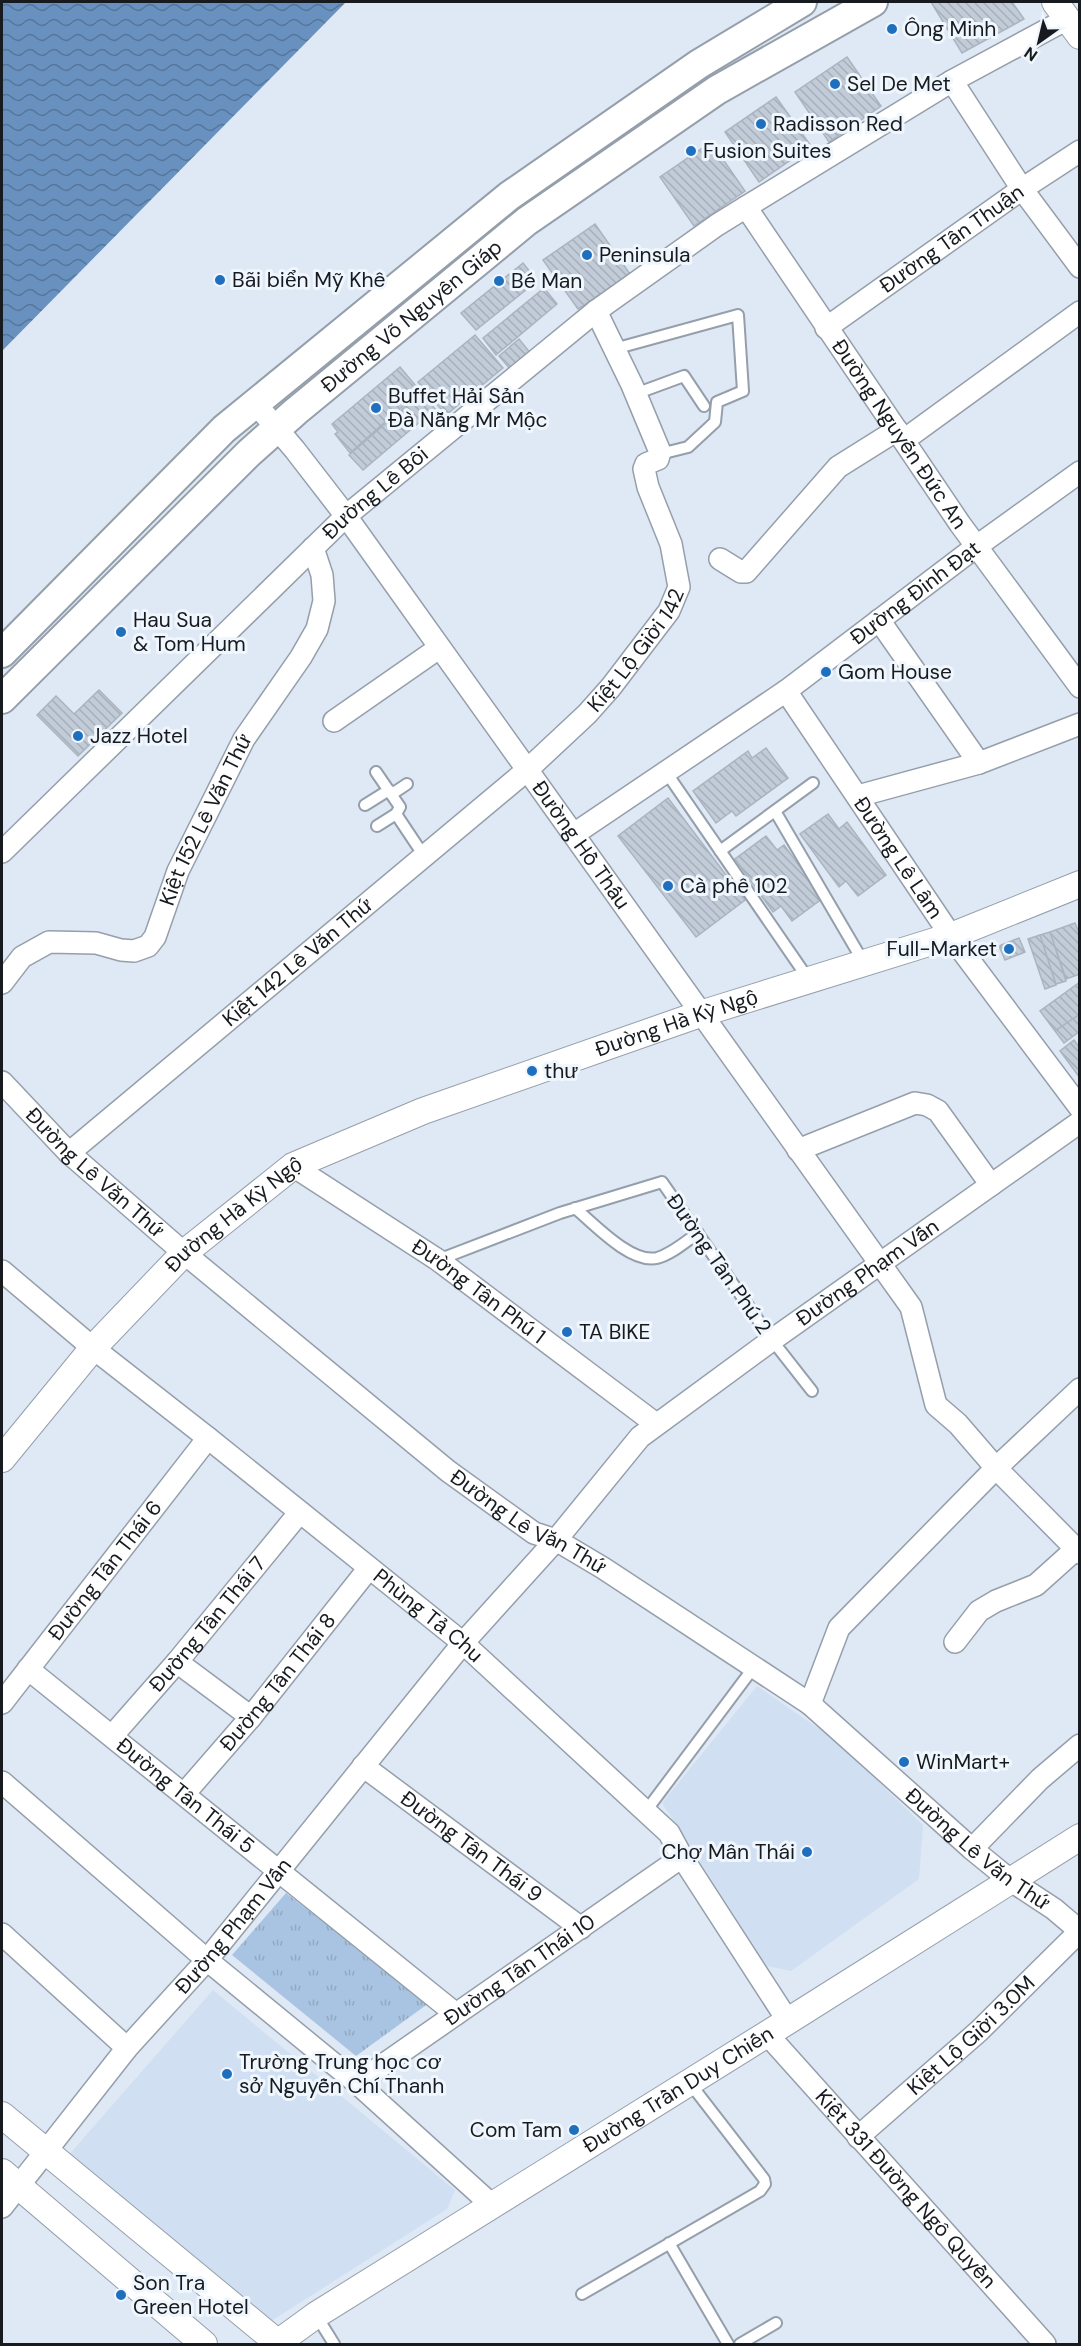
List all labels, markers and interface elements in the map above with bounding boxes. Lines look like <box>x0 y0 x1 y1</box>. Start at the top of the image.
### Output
north arrow <box>1009 12 1069 72</box>
place label: Ông Minh <box>904 15 996 43</box>
marker: Ông Minh <box>885 22 899 36</box>
text: N <box>1020 42 1042 66</box>
place label: Sel De Met <box>847 70 951 98</box>
marker: Sel De Met <box>828 77 842 91</box>
place label: Radisson Red <box>773 110 903 138</box>
marker: Radisson Red <box>754 117 768 131</box>
place label: Fusion Suites <box>703 137 832 165</box>
marker: Fusion Suites <box>684 144 698 158</box>
street label: Đường Tân Thuận <box>874 178 1029 300</box>
street label: Đường Võ Nguyên Giáp <box>315 233 508 399</box>
place label: Peninsula <box>599 241 690 269</box>
marker: Peninsula <box>580 248 594 262</box>
place label: Bãi biển Mỹ Khê <box>232 266 385 294</box>
place label: Bé Man <box>511 267 582 295</box>
marker: Bãi biển Mỹ Khê <box>213 273 227 287</box>
marker: Bé Man <box>492 274 506 288</box>
street label: Đường Nguyễn Đức An <box>825 334 973 534</box>
place label: Buffet Hải Sản Đà Nẵng Mr Mộc <box>388 382 548 434</box>
marker: Buffet Hải Sản Đà Nẵng Mr Mộc <box>369 401 383 415</box>
street label: Đường Lê Bôi <box>316 440 434 546</box>
street label: Đường Đinh Đạt <box>844 534 986 651</box>
street label: Kiệt Lộ Giời 142 <box>581 584 691 718</box>
place label: Hau Sua & Tom Hum <box>133 606 246 658</box>
marker: Hau Sua & Tom Hum <box>114 625 128 639</box>
place label: Gom House <box>838 658 952 686</box>
marker: Gom House <box>819 665 833 679</box>
place label: Jazz Hotel <box>90 722 188 750</box>
marker: Jazz Hotel <box>71 729 85 743</box>
street label: Kiệt 152 Lê Văn Thứ <box>153 729 258 909</box>
street label: Đường Hồ Thấu <box>525 775 636 915</box>
street label: Đường Lê Lâm <box>847 791 949 924</box>
place label: Cà phê 102 <box>680 872 788 900</box>
marker: Cà phê 102 <box>661 879 675 893</box>
street label: Kiệt 142 Lê Văn Thứ <box>217 891 379 1033</box>
place label: Full-Market <box>887 935 997 963</box>
marker: Full-Market <box>1002 942 1016 956</box>
street label: Đường Hà Kỳ Ngộ <box>591 983 761 1064</box>
place label: thư <box>544 1057 578 1085</box>
marker: thư <box>525 1064 539 1078</box>
street label: Đường Lê Văn Thứ <box>19 1101 171 1244</box>
street label: Đường Hà Kỳ Ngộ <box>159 1150 306 1279</box>
street label: Đường Tân Phú 2 <box>660 1188 778 1340</box>
street label: Đường Phạm Vấn <box>790 1212 944 1333</box>
street label: Đường Tân Phú 1 <box>406 1233 551 1350</box>
place label: TA BIKE <box>579 1318 650 1346</box>
marker: TA BIKE <box>560 1325 574 1339</box>
street label: Đường Lê Văn Thứ <box>444 1463 612 1581</box>
street label: Đường Tân Thái 6 <box>42 1494 169 1646</box>
street label: Đường Tân Thái 7 <box>143 1550 272 1698</box>
street label: Phùng Tả Chu <box>367 1562 489 1669</box>
street label: Đường Tân Thái 8 <box>213 1607 342 1757</box>
street label: Đường Tân Thái 5 <box>110 1731 260 1860</box>
place label: WinMart+ <box>916 1748 1010 1776</box>
marker: WinMart+ <box>897 1755 911 1769</box>
street label: Đường Lê Văn Thứ <box>899 1782 1056 1917</box>
street label: Đường Tân Thái 9 <box>395 1784 548 1909</box>
place label: Chợ Mân Thái <box>661 1838 795 1866</box>
marker: Chợ Mân Thái <box>800 1845 814 1859</box>
street label: Đường Phạm Vấn <box>169 1852 298 2000</box>
street label: Đường Tân Thái 10 <box>438 1908 601 2032</box>
street label: Kiệt Lộ Giời 3.0M <box>901 1969 1041 2102</box>
street label: Đường Trần Duy Chiến <box>578 2020 779 2159</box>
place label: Trường Trung học cơ sở Nguyễn Chí Thanh <box>239 2048 444 2100</box>
marker: Trường Trung học cơ sở Nguyễn Chí Thanh <box>220 2067 234 2081</box>
street label: Kiệt 331 Đường Ngô Quyền <box>809 2083 1003 2294</box>
place label: Com Tam <box>470 2116 562 2144</box>
marker: Com Tam <box>567 2123 581 2137</box>
place label: Son Tra Green Hotel <box>133 2269 249 2321</box>
marker: Son Tra Green Hotel <box>114 2288 128 2302</box>

